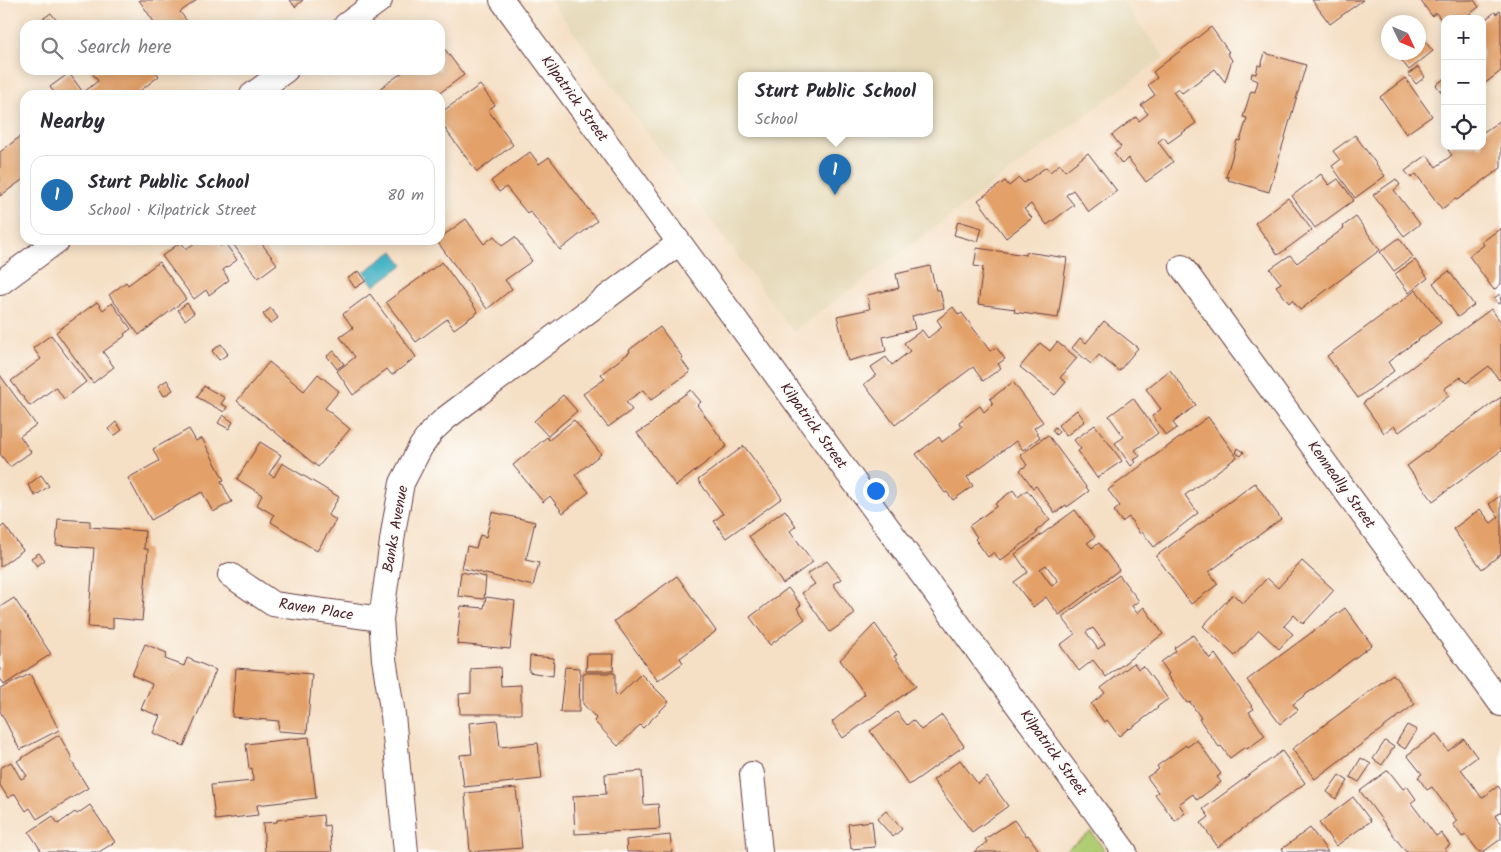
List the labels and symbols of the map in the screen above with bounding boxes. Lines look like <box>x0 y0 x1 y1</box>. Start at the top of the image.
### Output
north arrow <box>1381 15 1426 60</box>
street label: Kilpatrick Street <box>534 51 614 148</box>
pin: 1 <box>819 154 851 195</box>
street label: Kilpatrick Street <box>773 378 853 475</box>
street label: Kenneally Street <box>1301 436 1381 534</box>
your location <box>863 478 889 504</box>
street label: Banks Avenue <box>377 483 416 575</box>
street label: Raven Place <box>277 592 355 628</box>
street label: Kilpatrick Street <box>1013 705 1093 802</box>

